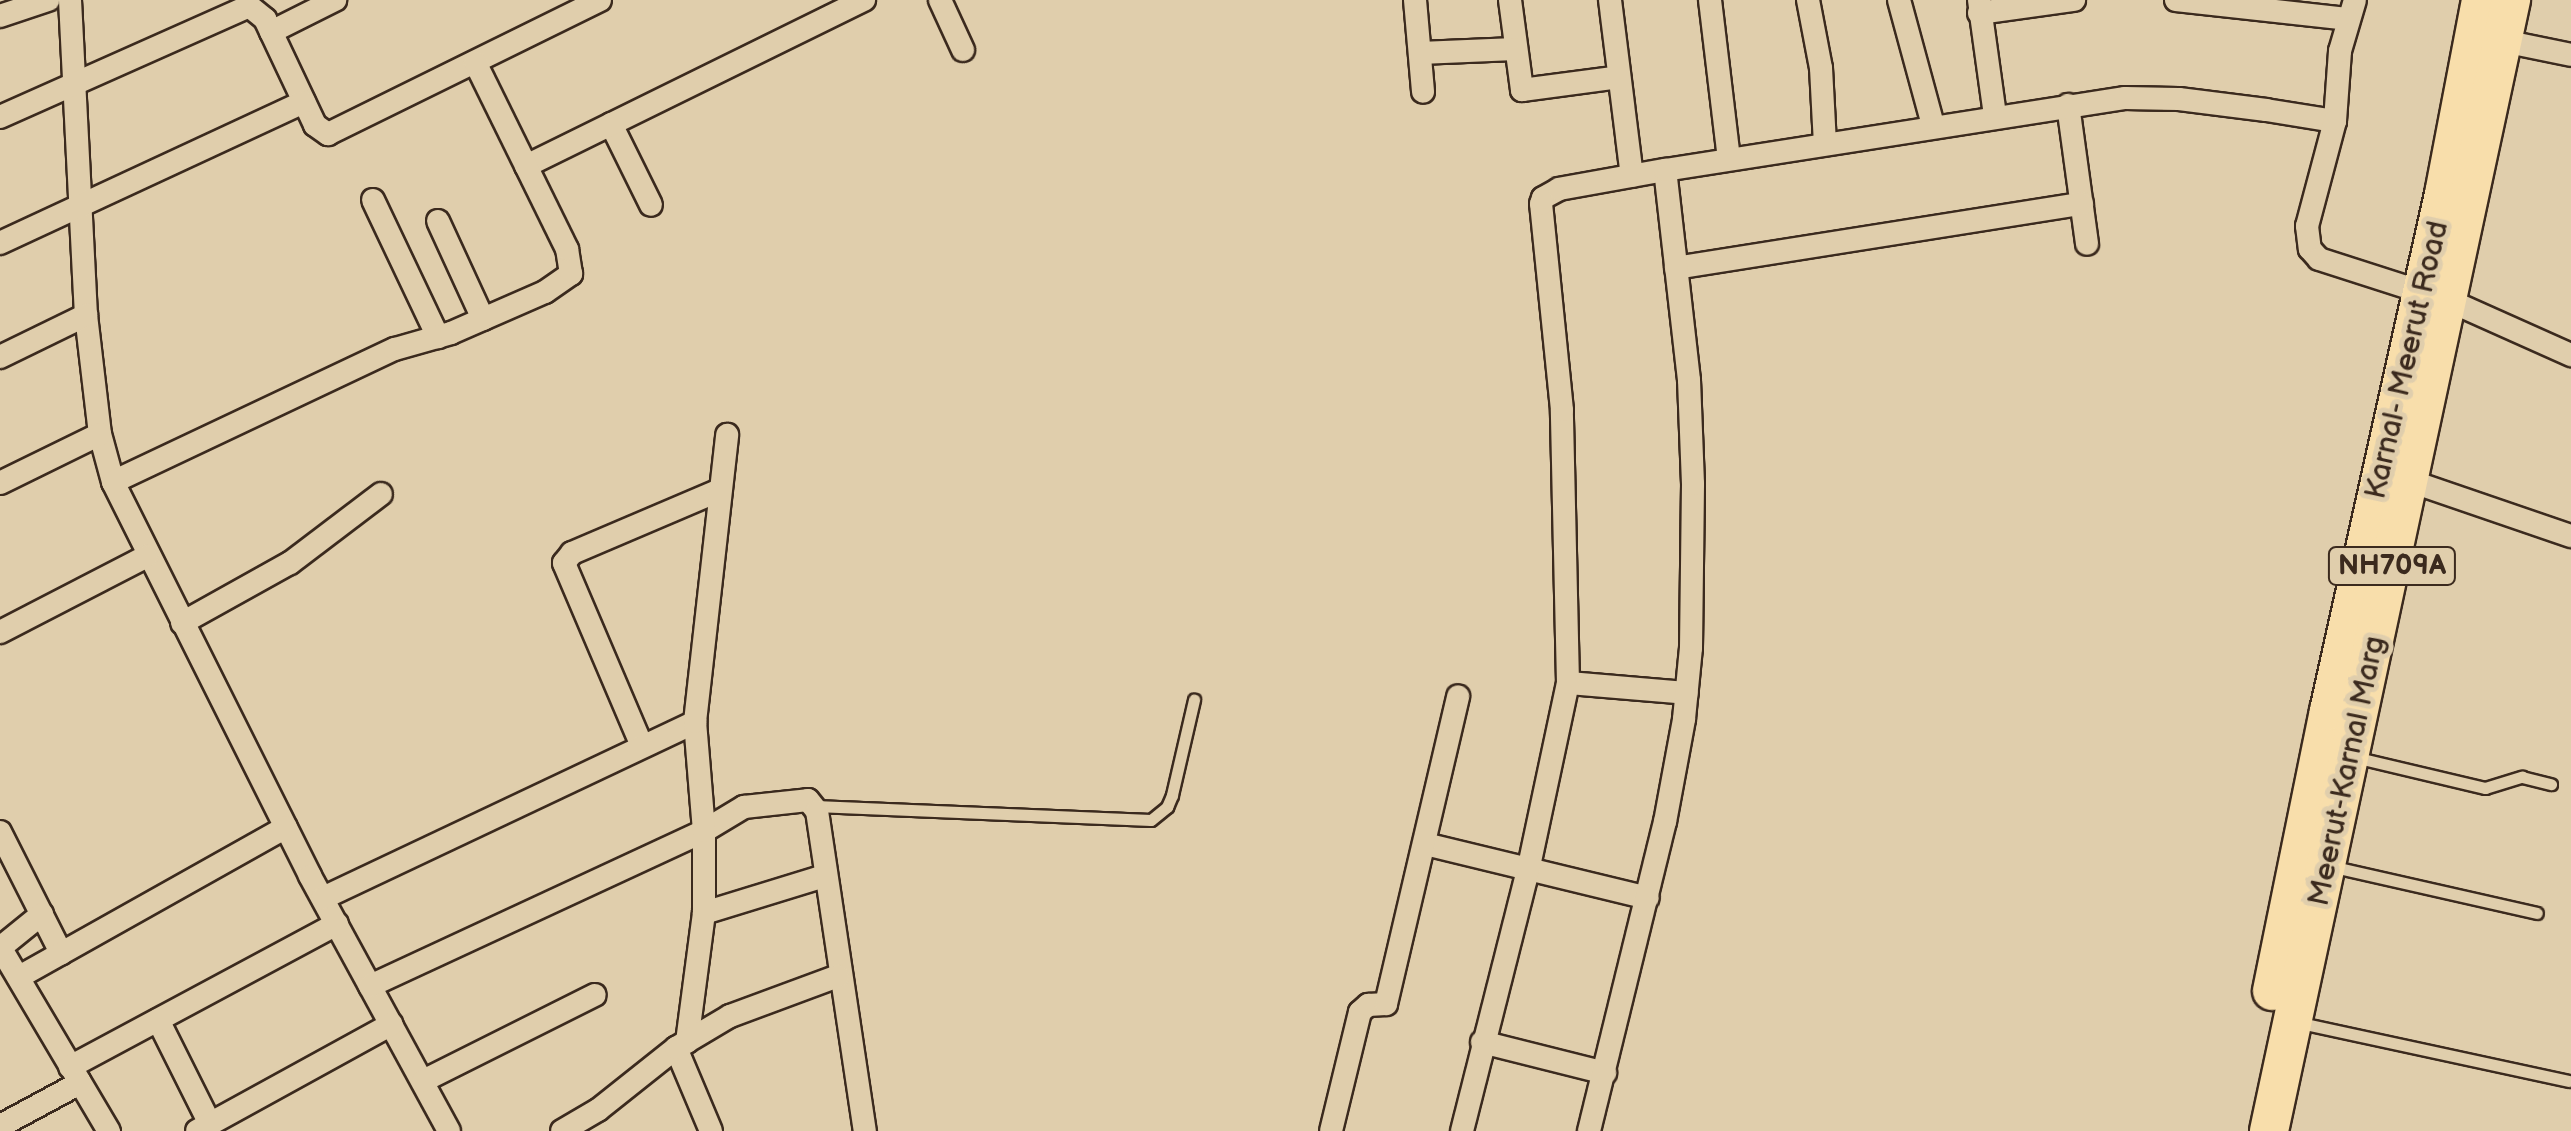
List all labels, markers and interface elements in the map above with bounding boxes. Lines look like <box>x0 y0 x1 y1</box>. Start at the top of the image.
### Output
street label: Karnal- Meerut Road <box>2357 217 2457 503</box>
road number: NH709A <box>2327 543 2457 589</box>
street label: Meerut-Karnal Marg <box>2301 633 2393 909</box>

